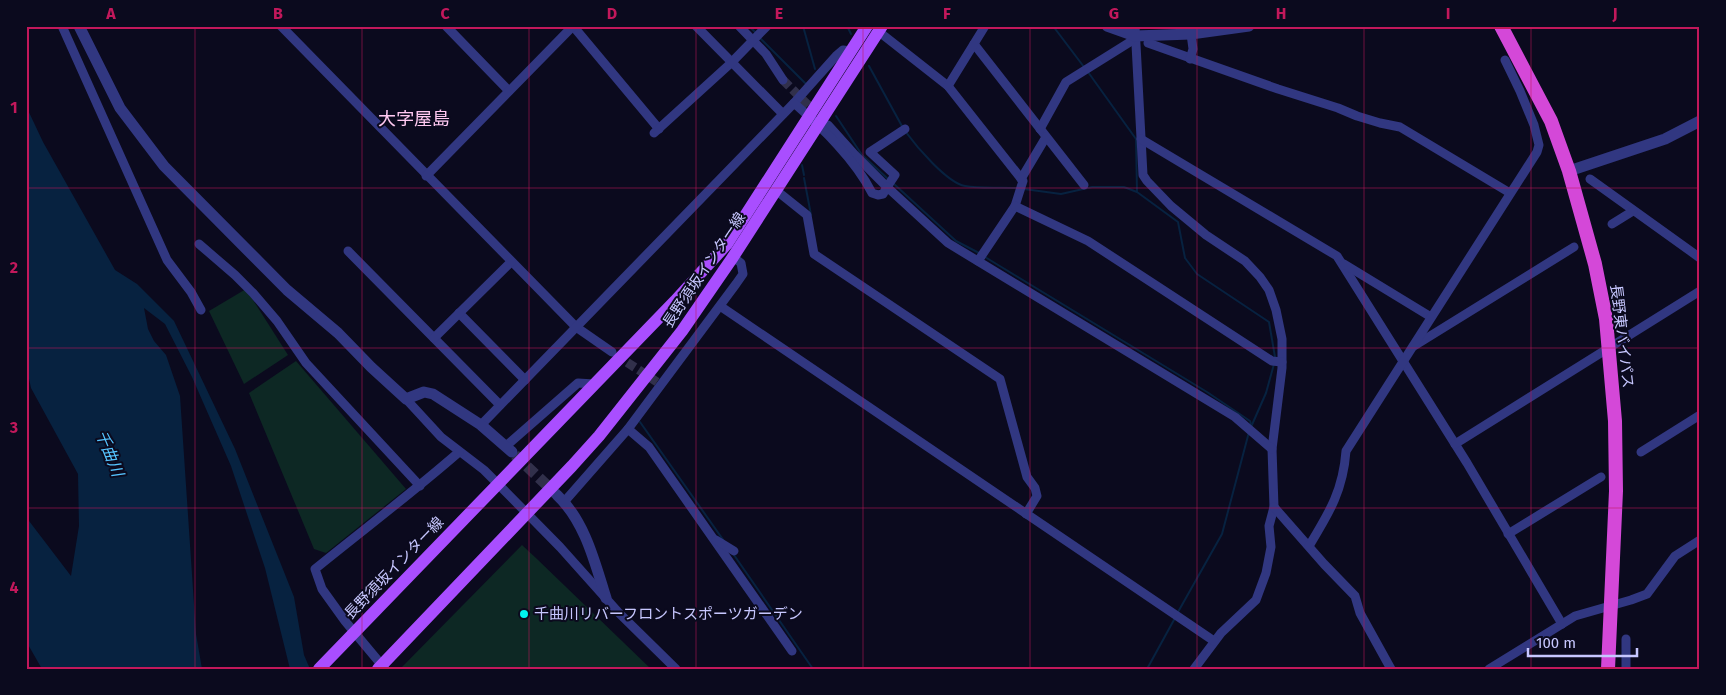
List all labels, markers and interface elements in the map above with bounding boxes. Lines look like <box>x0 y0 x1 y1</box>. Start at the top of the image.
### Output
text: A <box>105 4 116 23</box>
text: B <box>273 4 283 23</box>
text: C <box>440 4 450 23</box>
text: D <box>607 4 617 23</box>
text: E <box>775 4 783 23</box>
text: F <box>943 4 951 23</box>
text: G <box>1109 4 1119 23</box>
text: H <box>1276 4 1286 23</box>
text: I <box>1446 4 1450 23</box>
text: J <box>1611 4 1618 23</box>
text: 1 <box>10 98 18 117</box>
district label: 大字屋島 <box>378 108 450 130</box>
street label: 長野須坂インター線 <box>659 209 749 331</box>
text: 2 <box>10 258 18 277</box>
street label: 長野東バイパス <box>1607 283 1637 389</box>
text: 3 <box>9 418 18 437</box>
water label: 千曲川 <box>92 427 128 481</box>
street label: 長野須坂インター線 <box>341 513 447 623</box>
text: 4 <box>9 578 19 597</box>
place label: 千曲川リバーフロントスポーツガーデン <box>534 605 803 623</box>
marker: 千曲川リバーフロントスポーツガーデン <box>518 608 530 620</box>
scale bar <box>1528 625 1637 657</box>
text: 100 m <box>1536 634 1576 652</box>

